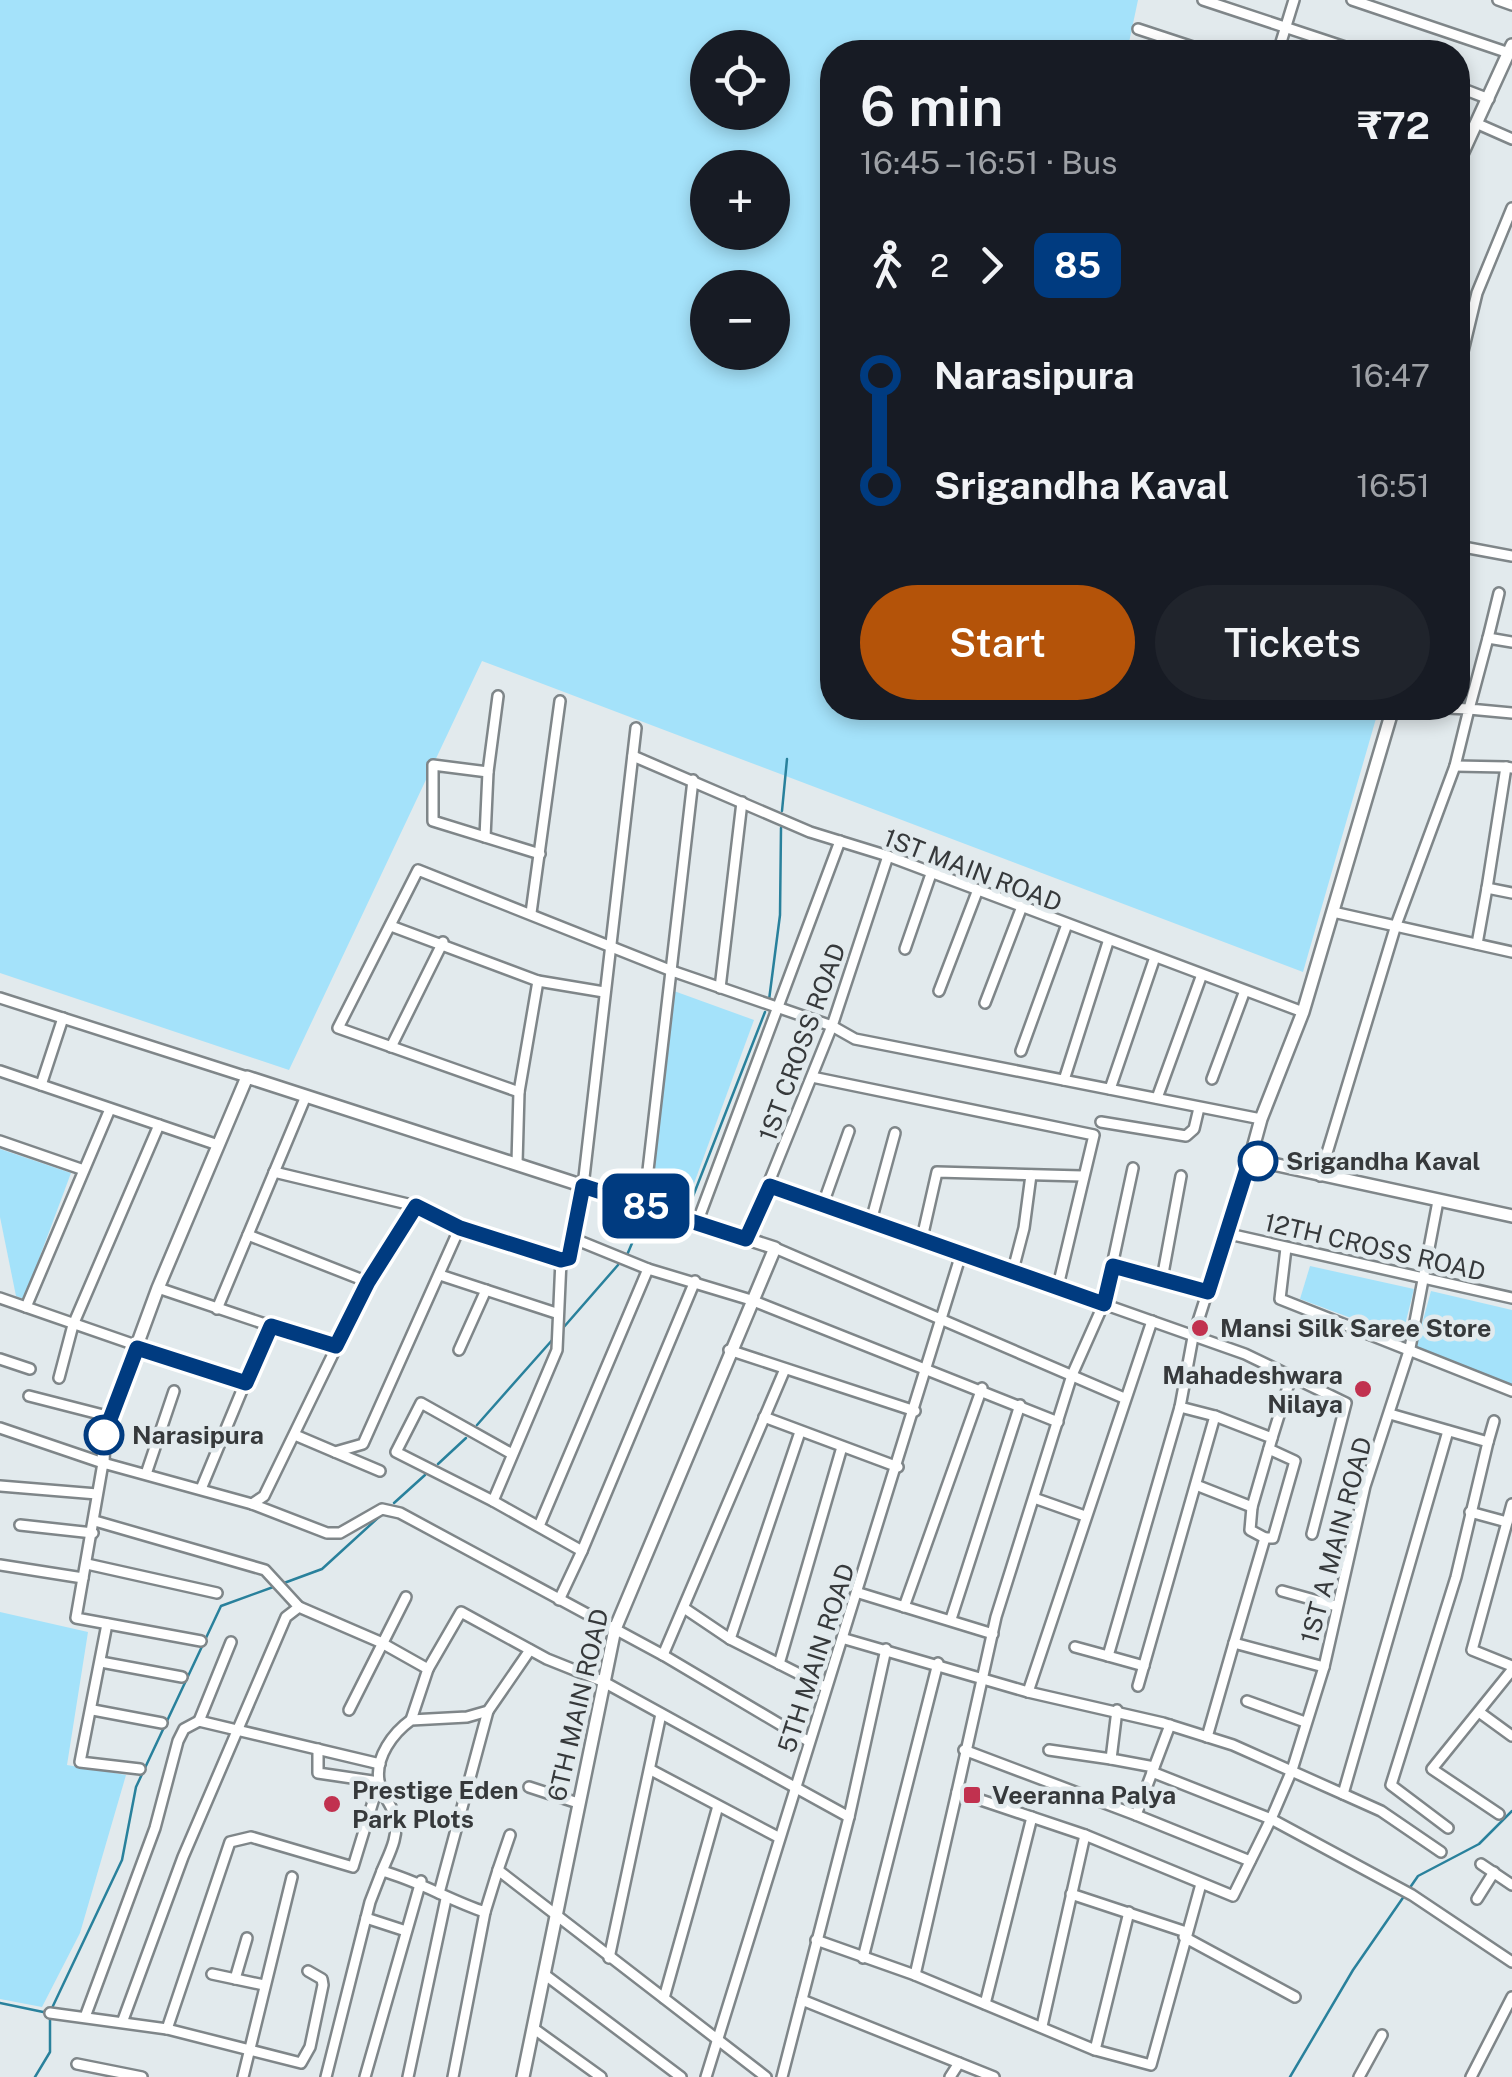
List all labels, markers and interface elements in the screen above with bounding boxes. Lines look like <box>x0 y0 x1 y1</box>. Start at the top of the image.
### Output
map controls <box>690 30 790 370</box>
button: locate <box>690 30 790 130</box>
text: 6 min <box>860 74 1003 138</box>
text: ₹72 <box>1358 103 1430 148</box>
text: 16:45 – 16:51 · Bus <box>860 144 1117 181</box>
button: + <box>690 150 790 250</box>
icon: walk <box>860 238 915 293</box>
icon: forward <box>964 238 1019 293</box>
text: 85 <box>1054 245 1101 286</box>
text: 2 <box>930 247 949 284</box>
button: − <box>690 270 790 370</box>
text: Narasipura <box>934 353 1134 398</box>
text: 16:47 <box>1351 357 1430 394</box>
text: Srigandha Kaval <box>934 463 1230 508</box>
text: 16:51 <box>1356 467 1430 504</box>
button: Start <box>860 585 1135 700</box>
button: Tickets <box>1155 585 1430 700</box>
street label: 1ST MAIN ROAD <box>880 822 1066 918</box>
street label: 1ST CROSS ROAD <box>752 939 852 1145</box>
marker: Srigandha Kaval <box>1239 1142 1277 1180</box>
place label: Srigandha Kaval <box>1286 1146 1481 1176</box>
line badge: 85 <box>601 1174 691 1238</box>
text: 85 <box>622 1186 670 1227</box>
street label: 12TH CROSS ROAD <box>1261 1207 1489 1287</box>
place label: Mansi Silk Saree Store <box>1220 1313 1491 1343</box>
marker: Mansi Silk Saree Store <box>1189 1317 1211 1339</box>
place label: Mahadeshwara Nilaya <box>1162 1360 1343 1419</box>
marker: Mahadeshwara Nilaya <box>1352 1378 1374 1400</box>
marker: Narasipura <box>85 1416 123 1454</box>
place label: Narasipura <box>132 1420 264 1450</box>
street label: 1ST A MAIN ROAD <box>1294 1434 1378 1646</box>
street label: 5TH MAIN ROAD <box>771 1560 861 1756</box>
street label: 6TH MAIN ROAD <box>541 1606 615 1804</box>
place label: Prestige Eden Park Plots <box>352 1775 519 1834</box>
place label: Veeranna Palya <box>992 1780 1176 1810</box>
marker: Veeranna Palya <box>961 1784 983 1806</box>
marker: Prestige Eden Park Plots <box>321 1793 343 1815</box>

